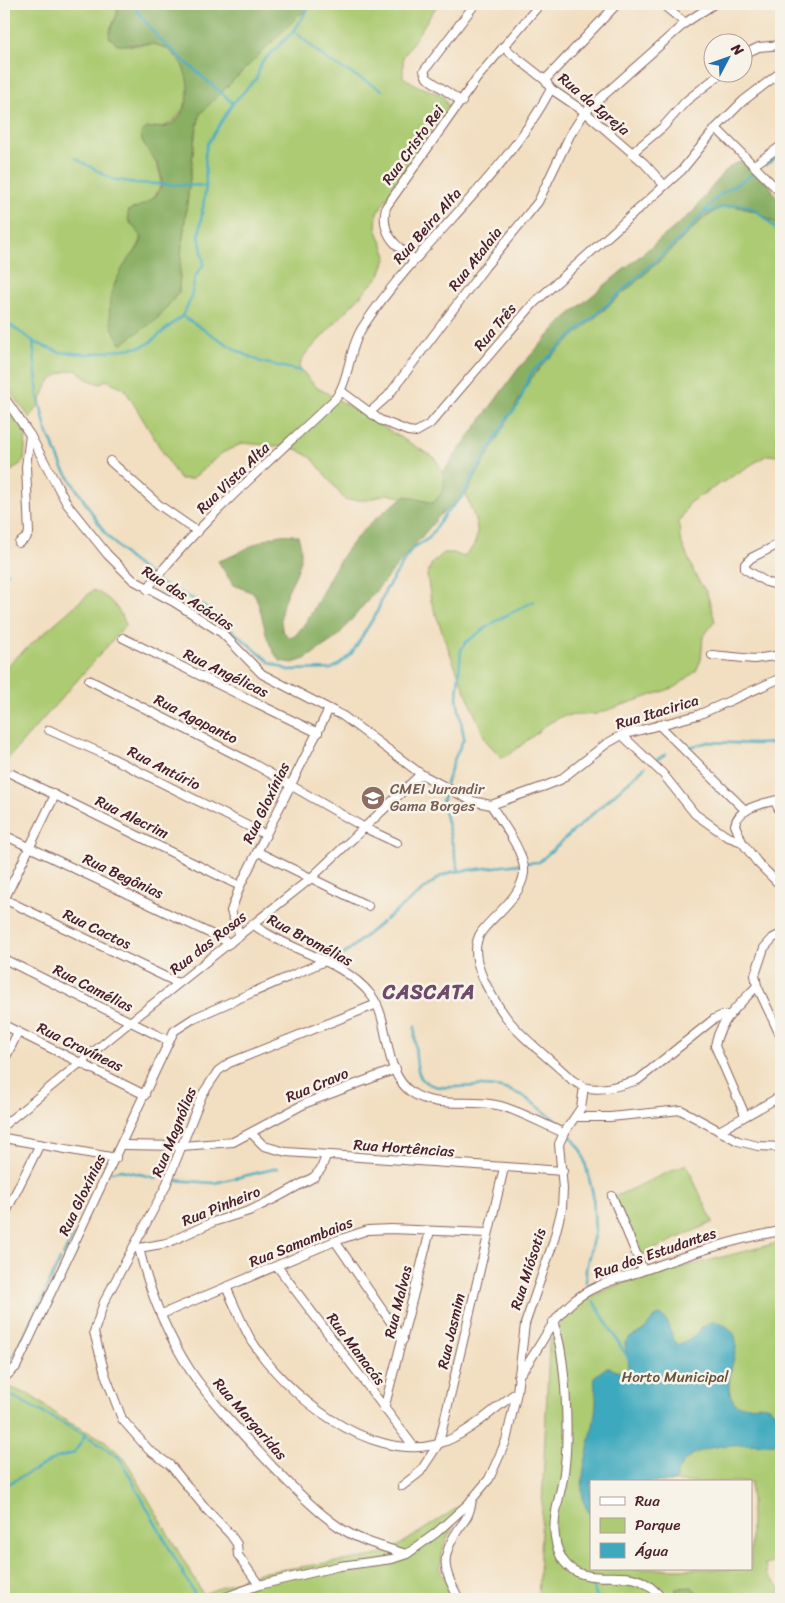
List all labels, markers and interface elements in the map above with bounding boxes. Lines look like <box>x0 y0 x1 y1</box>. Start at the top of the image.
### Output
north arrow <box>702 32 752 82</box>
text: N <box>724 37 750 62</box>
street label: Rua da Igreja <box>552 66 636 142</box>
street label: Rua Cristo Rei <box>375 99 452 191</box>
street label: Rua Beira Alta <box>386 181 468 270</box>
street label: Rua Atalaia <box>441 221 509 297</box>
street label: Rua Três <box>467 297 523 357</box>
street label: Rua Vista Alta <box>190 435 276 520</box>
street label: Rua das Acácias <box>137 558 239 638</box>
street label: Rua Angélicas <box>179 641 273 705</box>
street label: Rua Agapanto <box>149 687 243 751</box>
street label: Rua Itacirica <box>612 687 702 737</box>
street label: Rua Antúrio <box>123 738 205 798</box>
street label: Rua Gloxínias <box>235 758 297 848</box>
place label: CMEI Jurandir Gama Borges <box>390 776 485 819</box>
school or university icon: CMEI Jurandir Gama Borges <box>360 785 386 811</box>
street label: Rua Alecrim <box>91 788 174 846</box>
street label: Rua Begônias <box>78 846 168 906</box>
street label: Rua Cactos <box>58 901 136 957</box>
street label: Rua das Rosas <box>164 904 252 982</box>
street label: Rua Bromélias <box>262 906 358 974</box>
street label: Rua Camélias <box>48 957 138 1020</box>
district label: CASCATA <box>382 975 475 1010</box>
street label: Rua Cravíneas <box>32 1015 128 1079</box>
street label: Rua Cravo <box>281 1060 353 1110</box>
street label: Rua Magnólias <box>144 1083 204 1181</box>
street label: Rua Hortências <box>353 1132 455 1165</box>
street label: Rua Gloxínias <box>51 1150 113 1240</box>
street label: Rua Pinheiro <box>178 1178 265 1234</box>
street label: Rua Samambaias <box>245 1209 357 1275</box>
street label: Rua dos Estudantes <box>590 1220 720 1286</box>
street label: Rua Miósotis <box>503 1224 554 1313</box>
street label: Rua Malvas <box>376 1262 420 1341</box>
street label: Rua Jasmim <box>430 1290 472 1372</box>
street label: Rua Manacás <box>320 1307 393 1392</box>
park label: Horto Municipal <box>622 1364 729 1390</box>
street label: Rua Margaridas <box>206 1372 294 1466</box>
legend <box>590 1480 752 1570</box>
text: Rua <box>635 1488 660 1514</box>
text: Parque <box>635 1512 680 1538</box>
text: Água <box>634 1538 668 1564</box>

